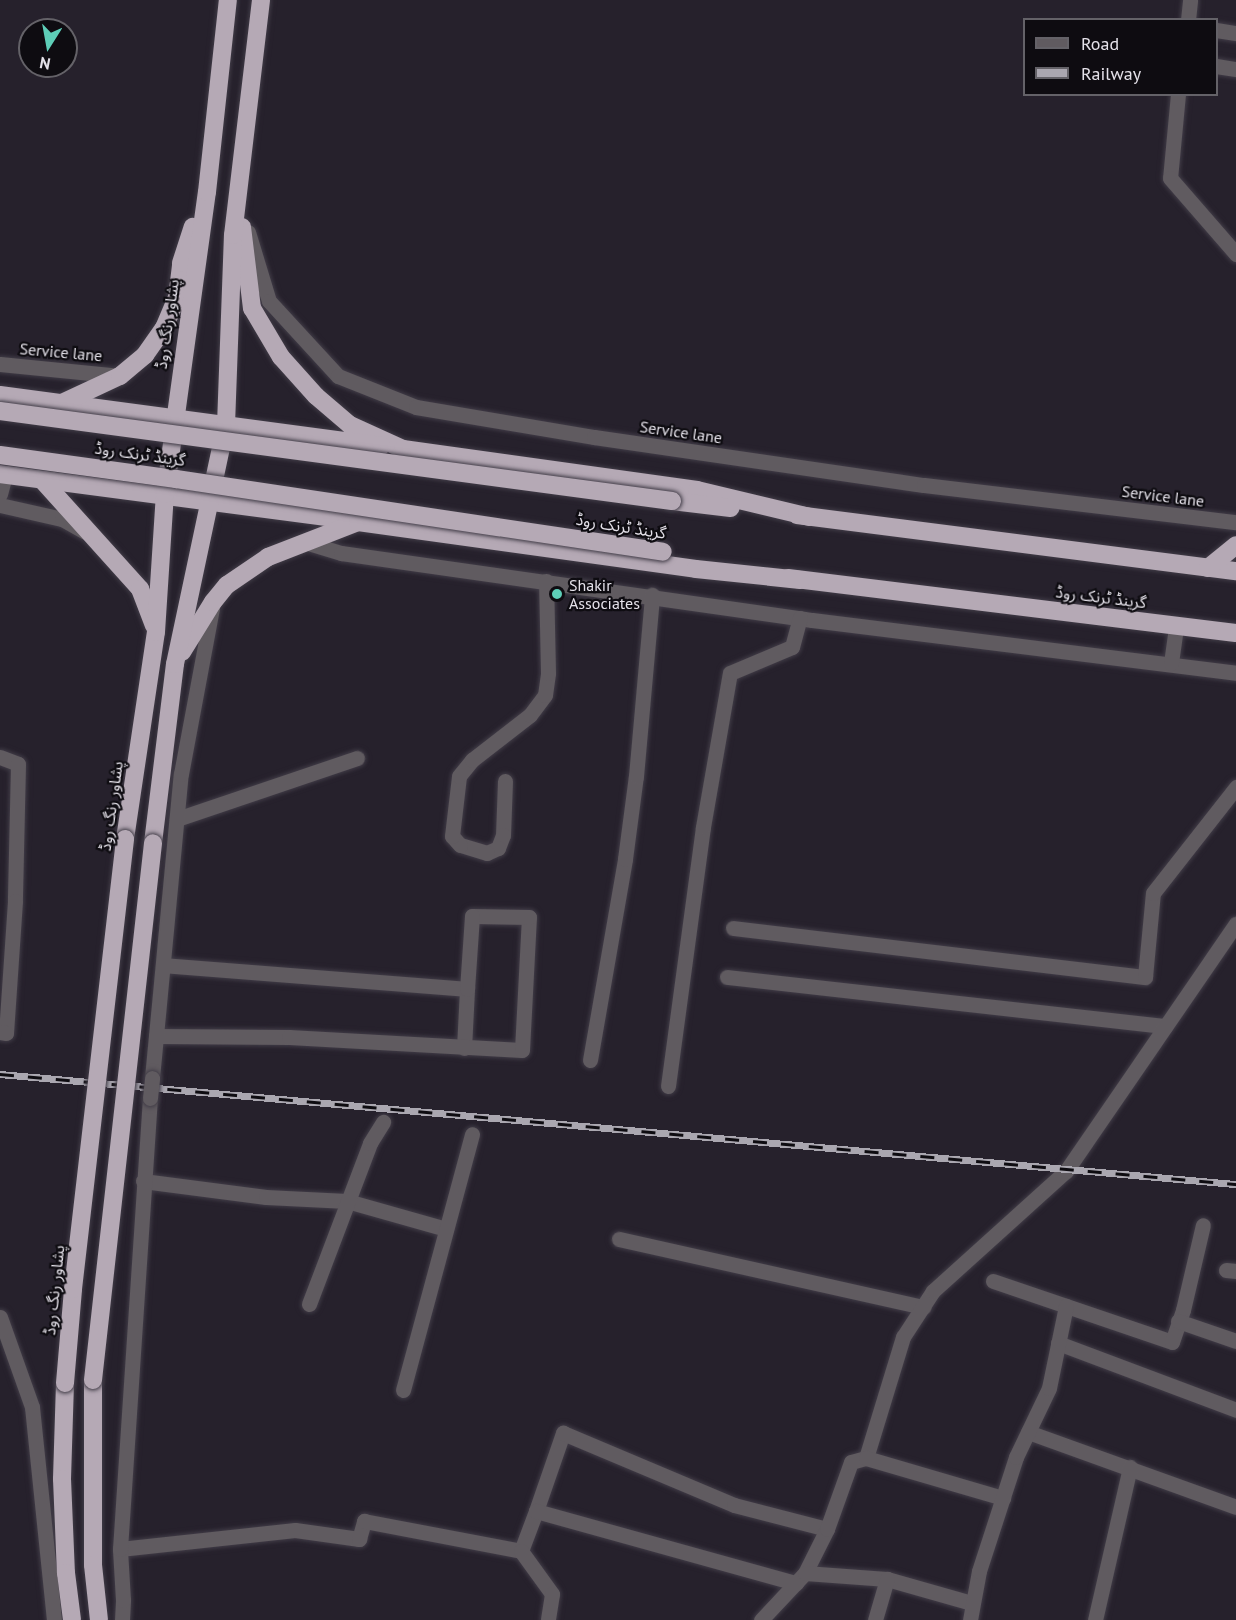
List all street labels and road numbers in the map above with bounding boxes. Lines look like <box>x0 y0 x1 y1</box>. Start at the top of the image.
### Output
street label: پشاور رنگ روڈ <box>151 278 183 370</box>
street label: Service lane <box>19 339 103 365</box>
street label: Service lane <box>639 417 723 447</box>
street label: گرینڈ ٹرنک روڈ <box>94 438 186 470</box>
street label: Service lane <box>1121 481 1205 511</box>
street label: گرینڈ ٹرنک روڈ <box>575 509 667 543</box>
street label: گرینڈ ٹرنک روڈ <box>1055 582 1147 612</box>
street label: پشاور رنگ روڈ <box>95 760 127 852</box>
street label: پشاور رنگ روڈ <box>40 1244 68 1336</box>

